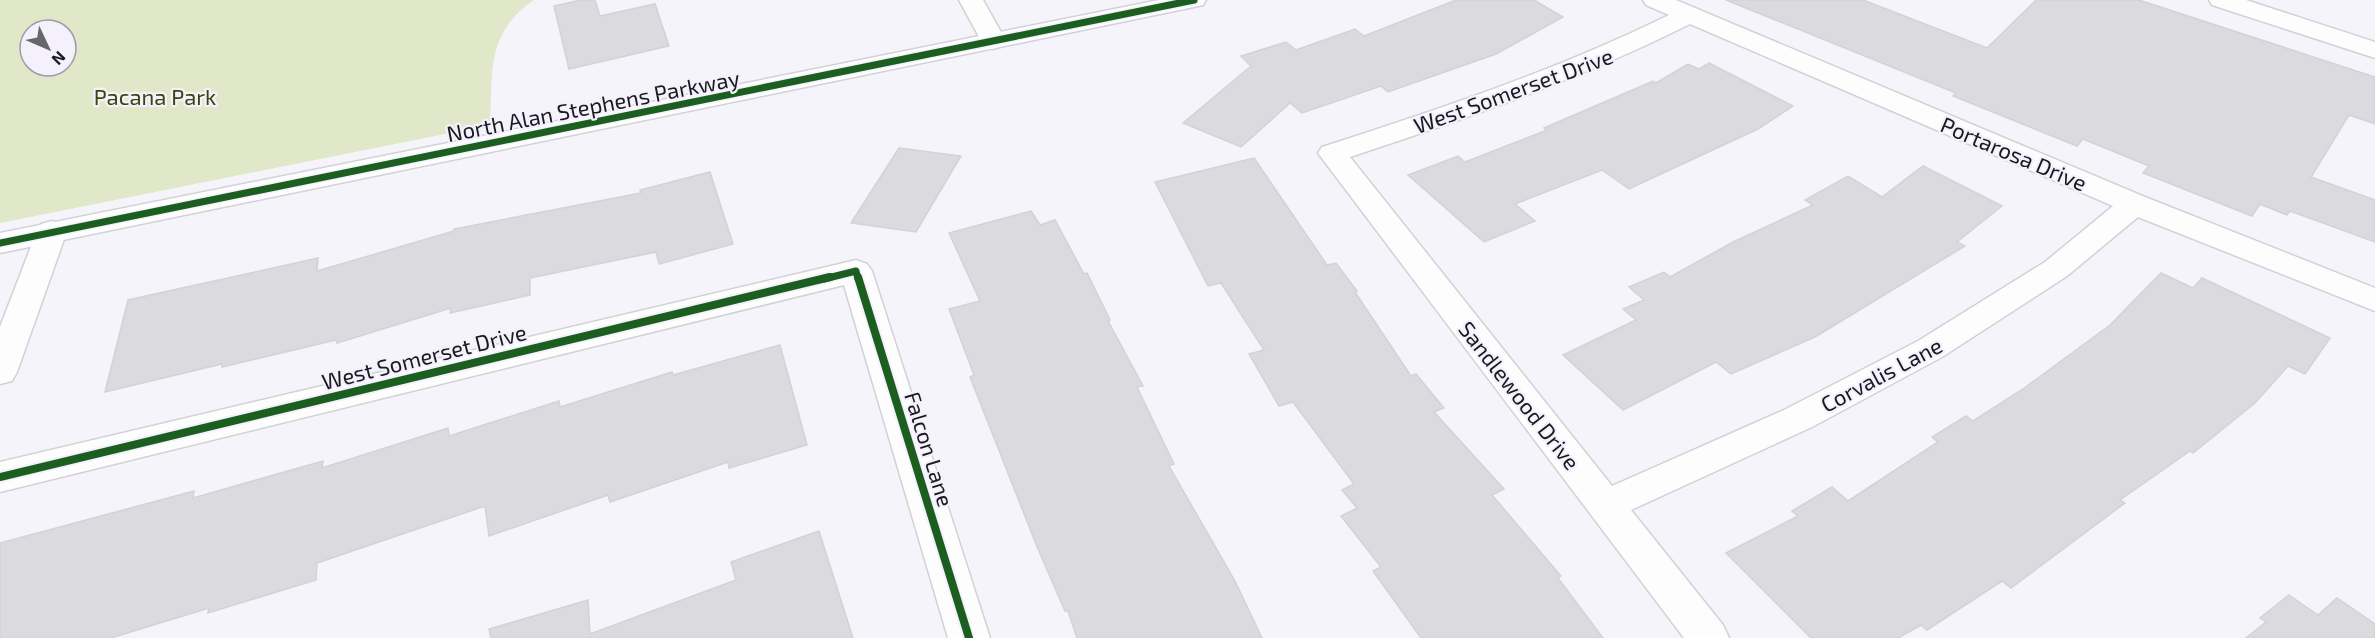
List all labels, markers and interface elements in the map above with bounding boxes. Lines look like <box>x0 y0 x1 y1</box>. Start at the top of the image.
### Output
north arrow <box>18 18 78 78</box>
street label: West Somerset Drive <box>1410 42 1616 138</box>
text: N <box>48 48 70 70</box>
street label: North Alan Stephens Parkway <box>444 64 742 146</box>
park label: Pacana Park <box>94 83 216 109</box>
street label: Portarosa Drive <box>1937 111 2091 195</box>
street label: Sandlewood Drive <box>1454 316 1586 474</box>
street label: West Somerset Drive <box>319 318 529 394</box>
street label: Corvalis Lane <box>1816 331 1946 417</box>
street label: Falcon Lane <box>900 388 960 510</box>

